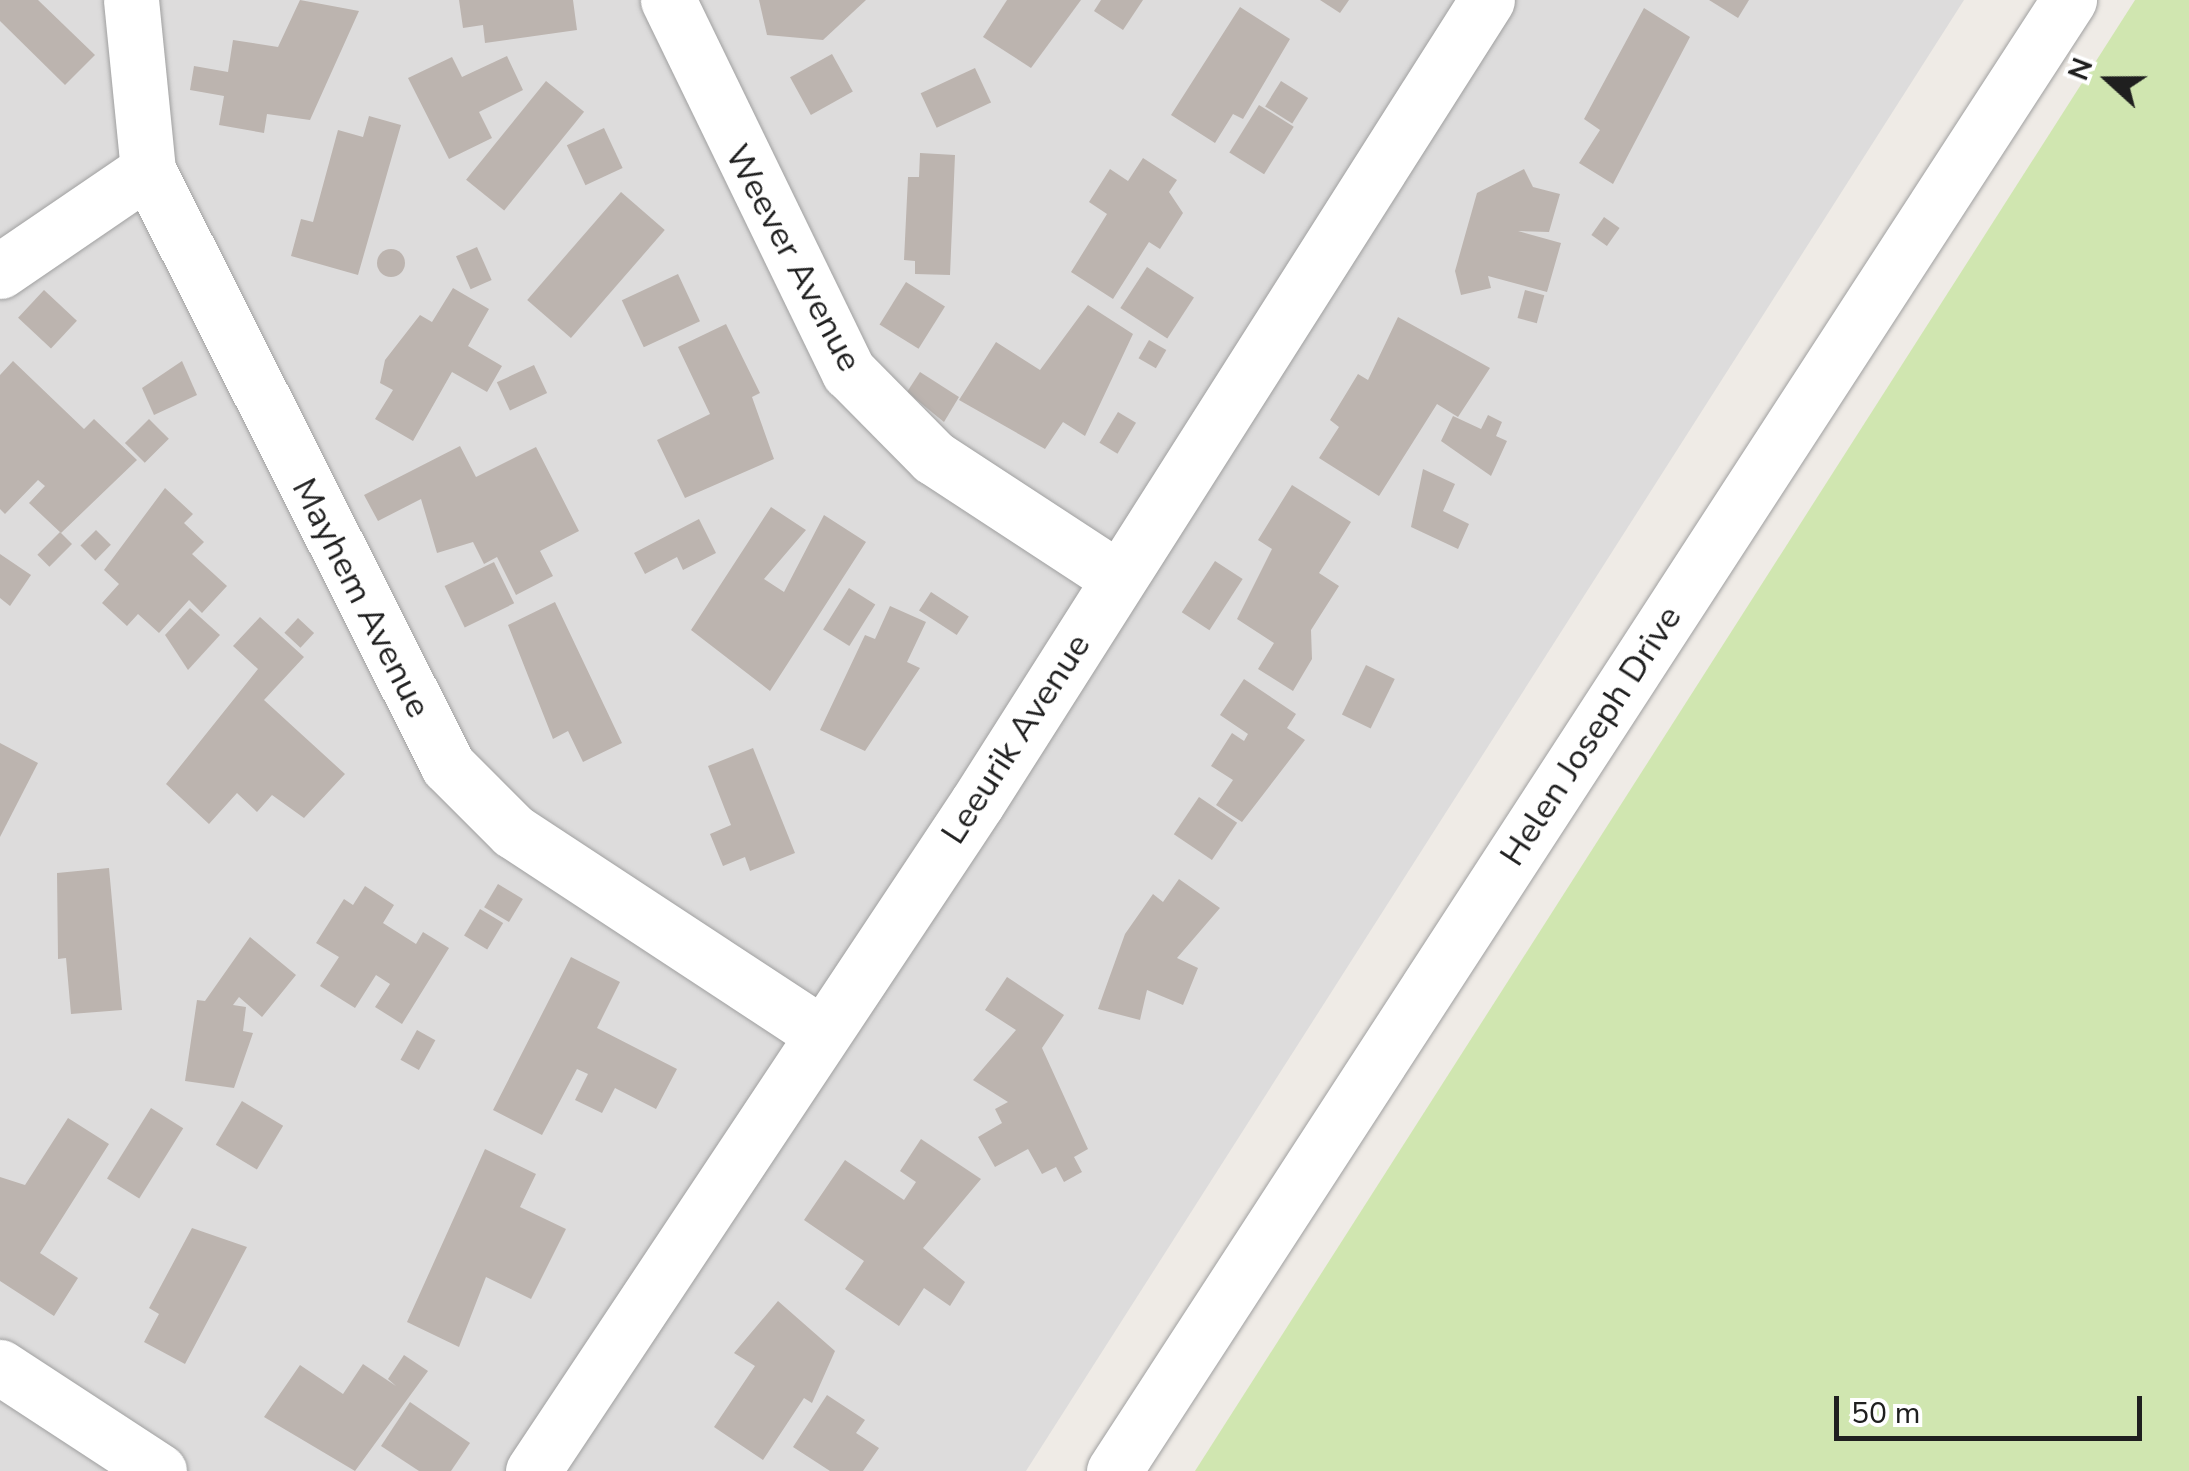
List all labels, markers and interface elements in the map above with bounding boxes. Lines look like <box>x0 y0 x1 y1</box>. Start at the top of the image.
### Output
north arrow <box>2059 30 2159 130</box>
text: N <box>2059 53 2102 86</box>
street label: Weever Avenue <box>716 138 870 378</box>
street label: Mayhem Avenue <box>283 471 439 725</box>
street label: Helen Joseph Drive <box>1491 598 1691 874</box>
street label: Leeurik Avenue <box>932 626 1100 852</box>
scale bar <box>1839 1376 2146 1438</box>
text: 50 m <box>1851 1393 1920 1434</box>

